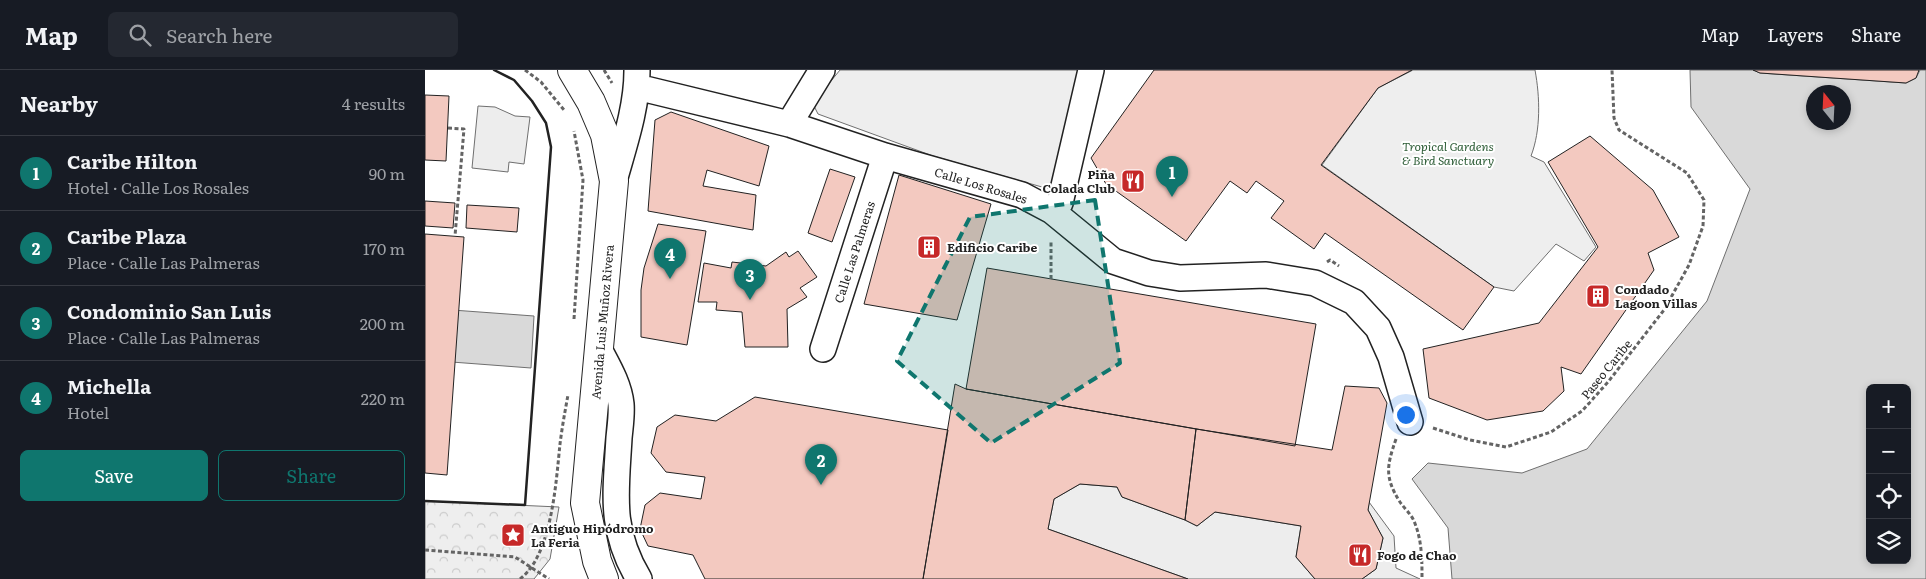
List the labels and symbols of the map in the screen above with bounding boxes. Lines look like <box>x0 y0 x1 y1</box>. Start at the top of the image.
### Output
north arrow <box>1806 85 1851 130</box>
park label: Tropical Gardens & Bird Sanctuary <box>1402 137 1494 169</box>
pin: 1 <box>1156 156 1188 197</box>
street label: Calle Los Rosales <box>932 162 1030 208</box>
place label: Piña Colada Club <box>1042 165 1115 197</box>
restaurant icon: Piña Colada Club <box>1120 168 1146 194</box>
street label: Calle Las Palmeras <box>829 198 879 305</box>
building icon: Edificio Caribe <box>916 234 942 260</box>
pin: 4 <box>654 238 686 279</box>
place label: Edificio Caribe <box>947 238 1037 256</box>
street label: Avenida Luis Muñoz Rivera <box>586 243 618 400</box>
pin: 3 <box>734 259 766 300</box>
place label: Condado Lagoon Villas <box>1615 280 1697 312</box>
building icon: Condado Lagoon Villas <box>1585 283 1611 309</box>
street label: Paseo Caribe <box>1576 335 1636 403</box>
your location <box>1393 402 1419 428</box>
pin: 2 <box>805 444 837 485</box>
place label: Antiguo Hipódromo La Feria <box>531 519 654 551</box>
place icon: Antiguo Hipódromo La Feria <box>500 522 526 548</box>
restaurant icon: Fogo de Chao <box>1347 542 1373 568</box>
place label: Fogo de Chao <box>1377 546 1457 564</box>

